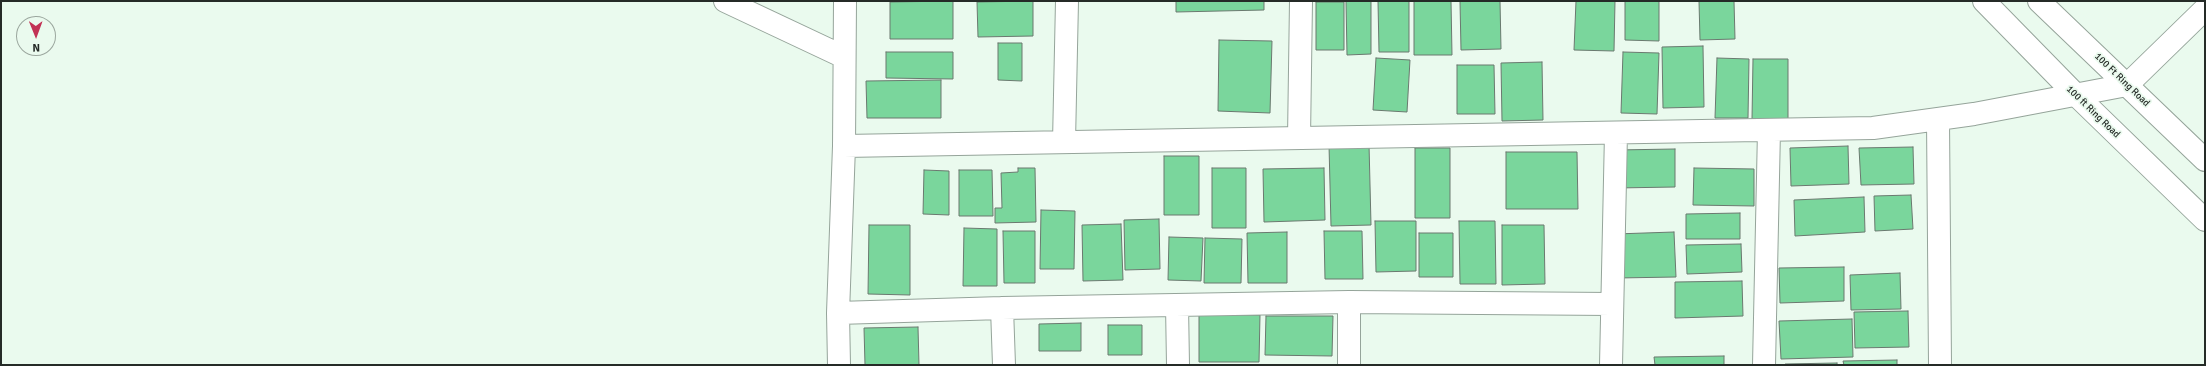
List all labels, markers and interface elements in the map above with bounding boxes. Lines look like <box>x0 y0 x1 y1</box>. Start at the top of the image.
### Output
north arrow <box>16 16 56 56</box>
text: N <box>32 41 40 54</box>
street label: 100 Ft Ring Road <box>2092 51 2152 109</box>
street label: 100 ft Ring Road <box>2064 83 2122 141</box>

